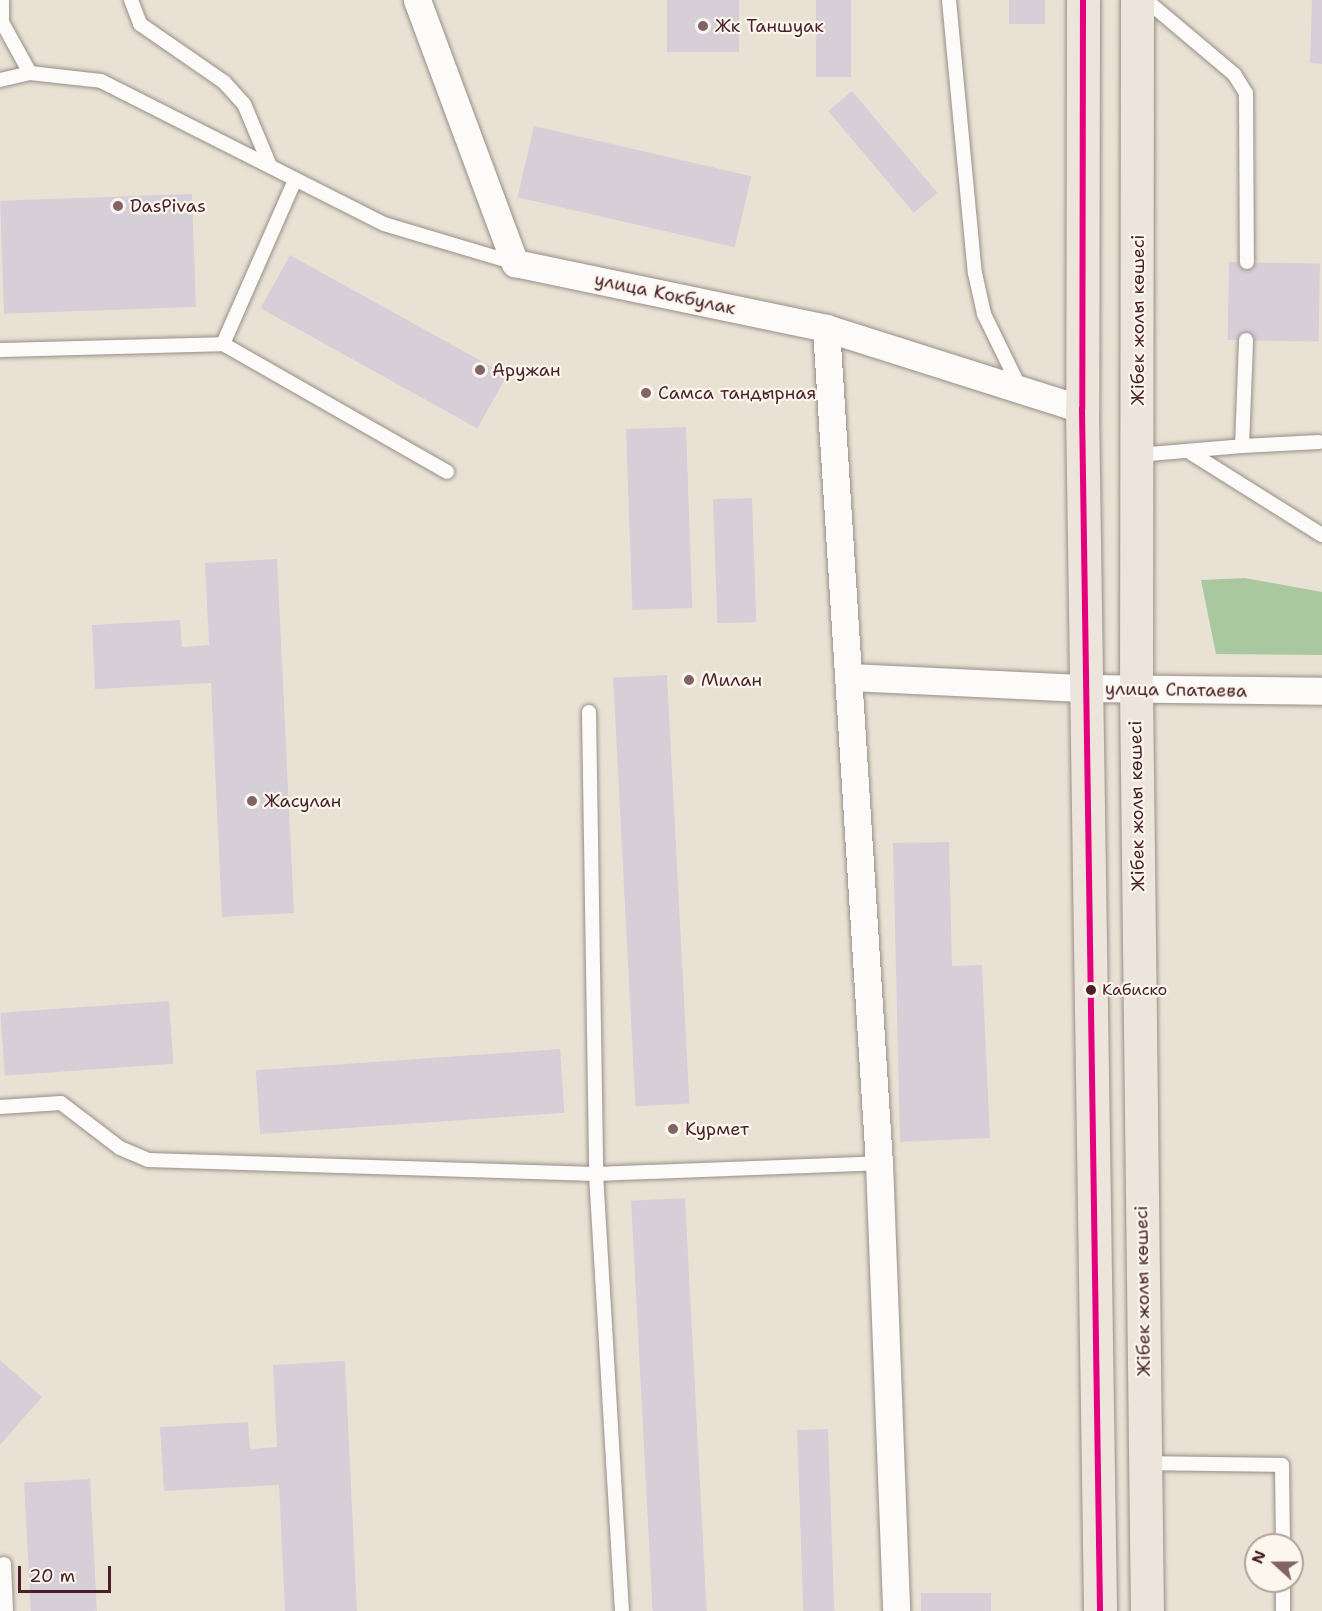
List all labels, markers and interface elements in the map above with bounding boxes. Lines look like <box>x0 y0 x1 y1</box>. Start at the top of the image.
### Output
place label: Жк Таншуак <box>715 15 824 37</box>
marker: Жк Таншуак <box>696 19 710 33</box>
place label: DasPivas <box>130 195 206 217</box>
marker: DasPivas <box>111 199 125 213</box>
street label: Жібек жолы көшесі <box>1127 235 1149 405</box>
street label: улица Кокбулак <box>593 269 737 319</box>
place label: Аружан <box>492 359 561 381</box>
marker: Аружан <box>473 363 487 377</box>
place label: Самса тандырная <box>658 382 816 404</box>
marker: Самса тандырная <box>639 386 653 400</box>
place label: Милан <box>701 669 762 691</box>
marker: Милан <box>682 673 696 687</box>
street label: улица Спатаева <box>1105 678 1247 702</box>
street label: Жібек жолы көшесі <box>1125 720 1149 892</box>
place label: Жасулан <box>264 790 341 812</box>
marker: Жасулан <box>245 794 259 808</box>
place label: Кабиско <box>1102 980 1167 1000</box>
marker: Кабиско <box>1085 984 1097 996</box>
place label: Курмет <box>685 1118 749 1140</box>
marker: Курмет <box>666 1122 680 1136</box>
street label: Жібек жолы көшесі <box>1131 1205 1155 1377</box>
north arrow <box>1244 1533 1304 1593</box>
text: N <box>1247 1547 1271 1567</box>
scale bar <box>21 1554 114 1592</box>
text: 20 m <box>29 1564 75 1588</box>

